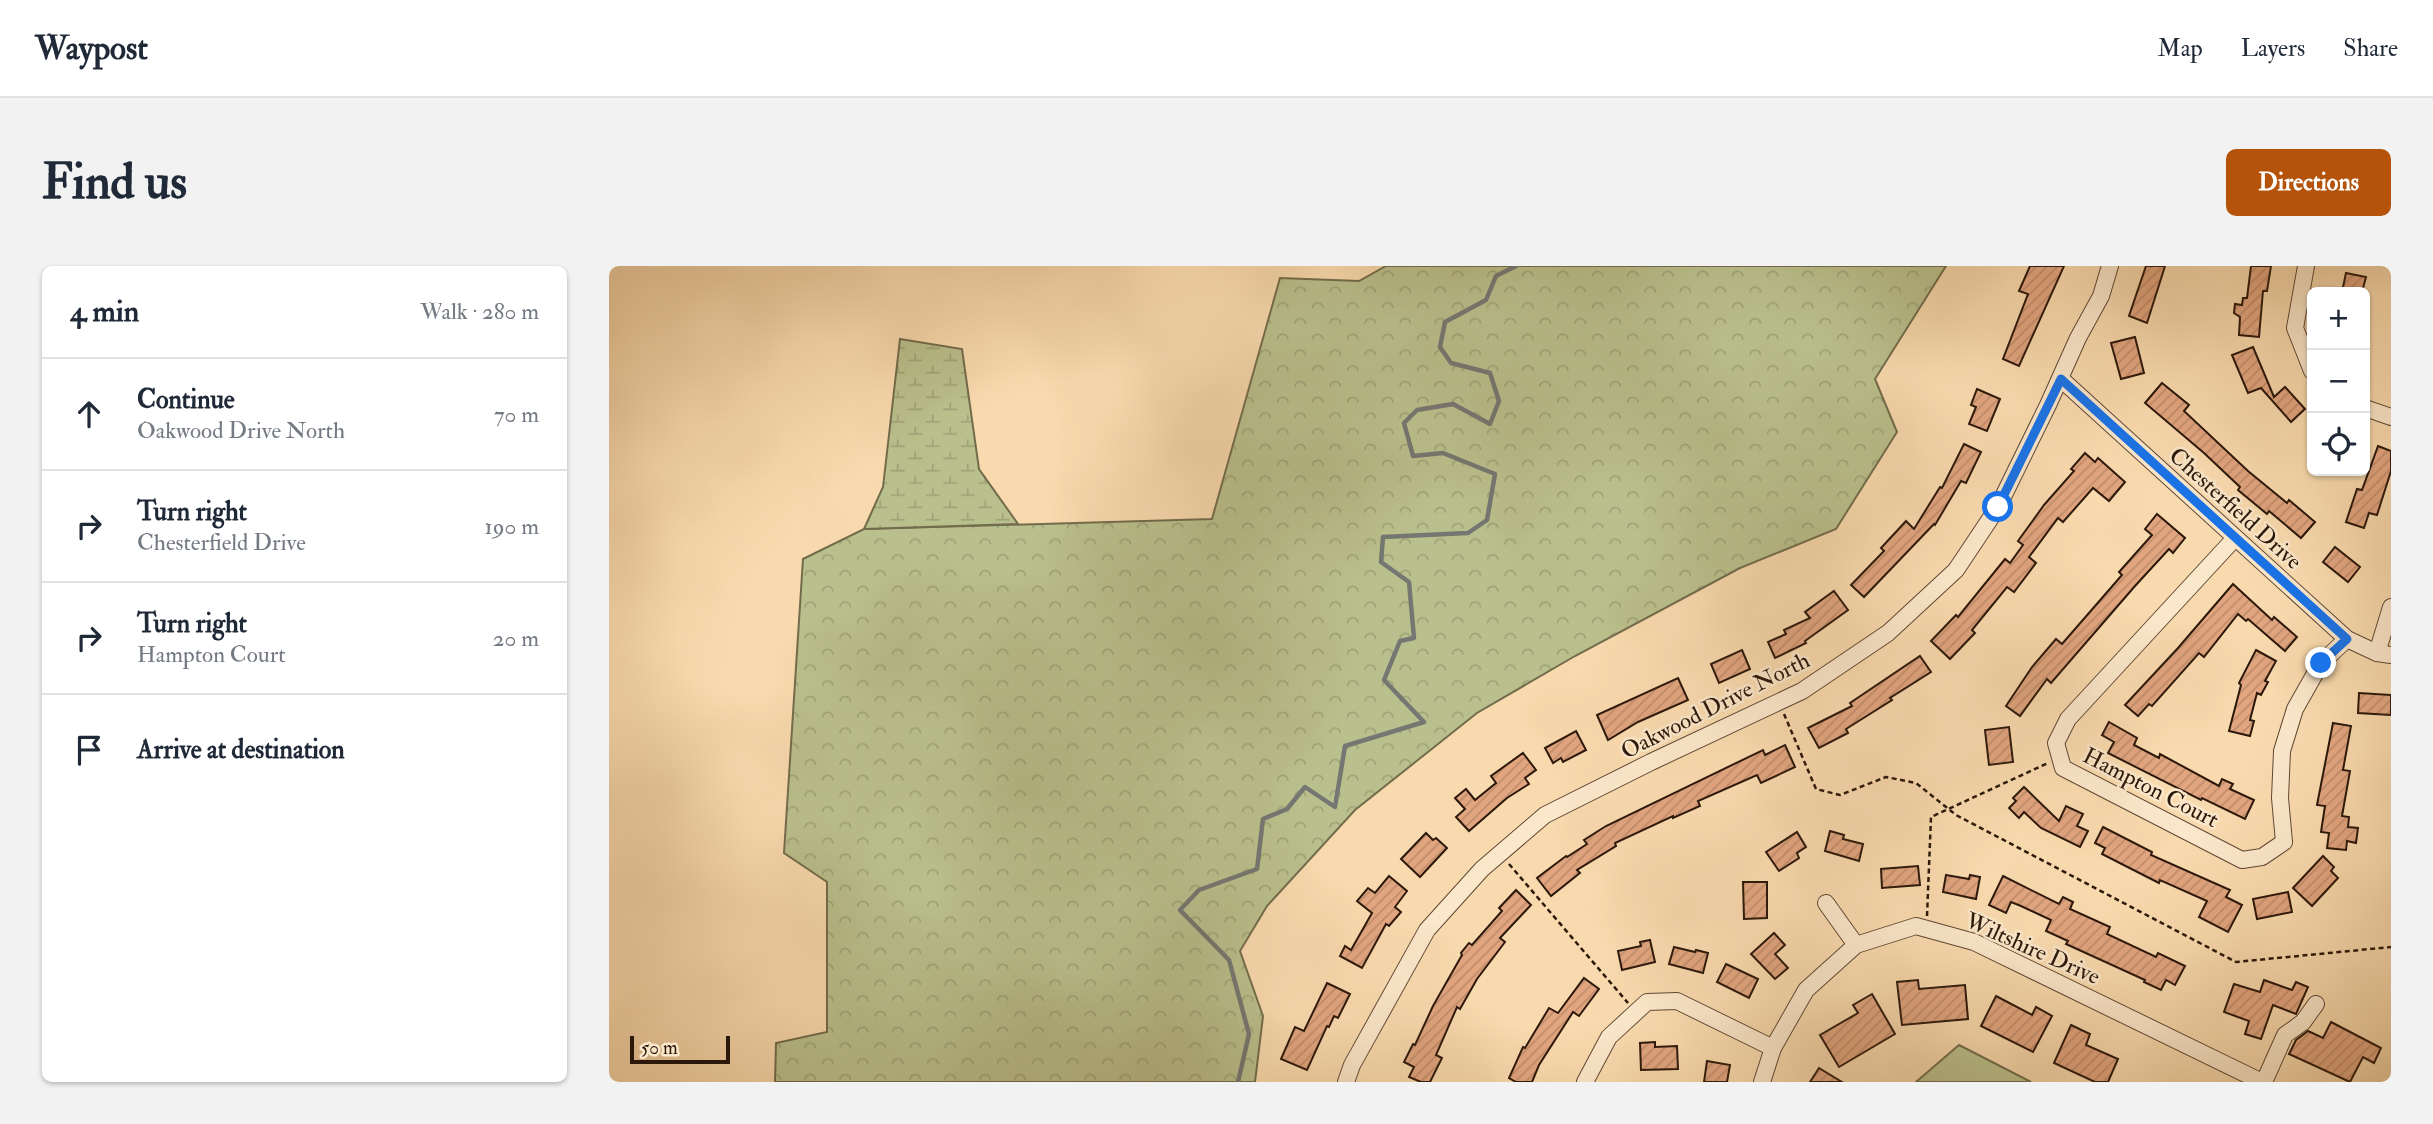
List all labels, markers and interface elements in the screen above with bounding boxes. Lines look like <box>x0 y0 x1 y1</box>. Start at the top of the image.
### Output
text: Waypost <box>35 28 148 69</box>
text: Map <box>2158 33 2203 64</box>
text: Layers <box>2241 33 2305 64</box>
text: Share <box>2343 33 2398 64</box>
button: Directions <box>2226 149 2391 216</box>
text: Find us <box>42 152 187 213</box>
map controls <box>2307 287 2370 476</box>
button: + <box>2307 287 2370 350</box>
text: 4 min <box>70 293 139 330</box>
text: Walk · 280 m <box>420 297 539 326</box>
button: − <box>2307 350 2370 413</box>
text: Continue <box>137 384 235 416</box>
icon: ahead <box>70 395 108 433</box>
text: 70 m <box>494 400 539 429</box>
button: locate <box>2307 413 2370 476</box>
text: Oakwood Drive North <box>137 416 345 445</box>
street label: Chesterfield Drive <box>2163 441 2308 576</box>
route start <box>1982 491 2013 522</box>
text: Turn right <box>137 496 247 528</box>
icon: right <box>70 507 108 545</box>
text: 190 m <box>485 512 539 541</box>
text: Chesterfield Drive <box>137 528 306 557</box>
text: Turn right <box>137 608 247 640</box>
icon: right <box>70 619 108 657</box>
text: 20 m <box>493 624 539 653</box>
text: Hampton Court <box>137 640 286 669</box>
street label: Oakwood Drive North <box>1616 645 1815 766</box>
route end <box>2305 647 2336 678</box>
icon: arrive <box>70 731 108 769</box>
text: Arrive at destination <box>137 734 345 766</box>
street label: Hampton Court <box>2077 741 2224 835</box>
street label: Wiltshire Drive <box>1960 905 2105 991</box>
scale bar <box>630 1033 730 1065</box>
text: 50 m <box>641 1036 678 1060</box>

